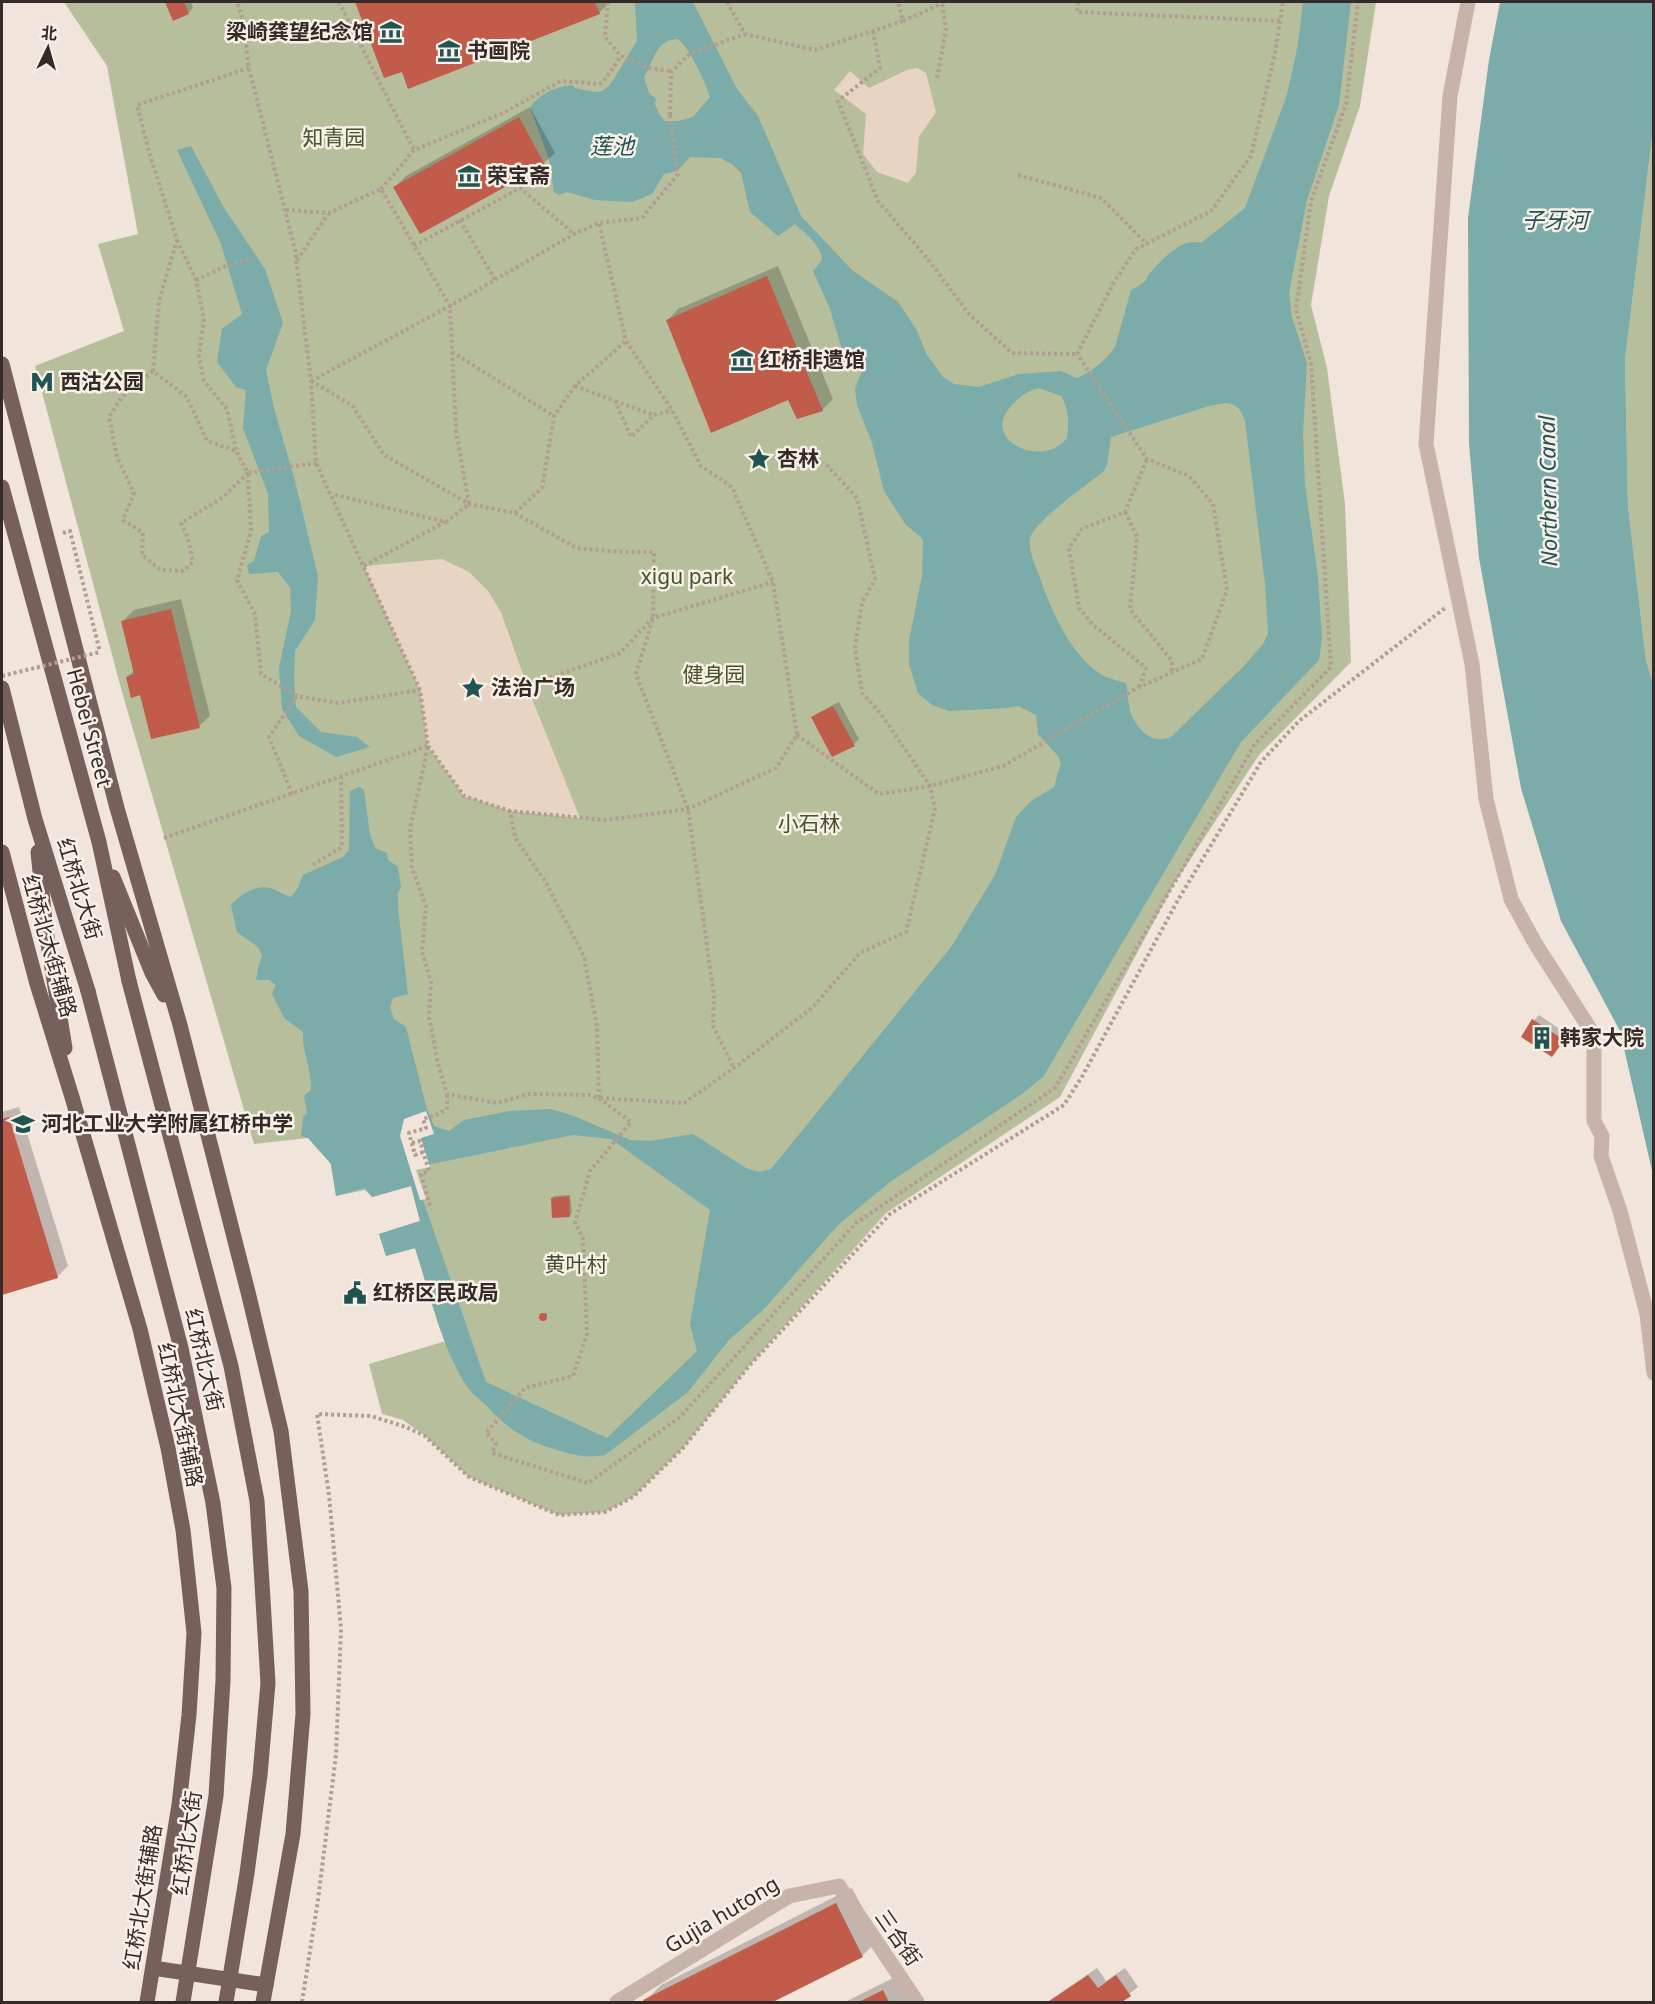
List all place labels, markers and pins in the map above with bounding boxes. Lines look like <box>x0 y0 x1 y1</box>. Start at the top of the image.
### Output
place label: 梁崎龚望纪念馆 <box>226 17 373 45</box>
museum icon: 梁崎龚望纪念馆 <box>378 19 404 45</box>
place label: 书画院 <box>467 36 530 64</box>
museum icon: 书画院 <box>436 38 462 64</box>
place label: 荣宝斋 <box>487 161 550 189</box>
museum icon: 荣宝斋 <box>456 163 482 189</box>
place label: 红桥非遗馆 <box>760 345 865 373</box>
museum icon: 红桥非遗馆 <box>729 347 755 373</box>
place label: 西沽公园 <box>60 367 144 395</box>
metro station icon: 西沽公园 <box>29 369 55 395</box>
place label: 杏林 <box>777 444 819 472</box>
place icon: 杏林 <box>746 446 772 472</box>
place label: 法治广场 <box>491 673 575 701</box>
place icon: 法治广场 <box>460 675 486 701</box>
place label: 韩家大院 <box>1560 1023 1644 1051</box>
building icon: 韩家大院 <box>1529 1025 1555 1051</box>
place label: 河北工业大学附属红桥中学 <box>41 1109 293 1137</box>
school or university icon: 河北工业大学附属红桥中学 <box>10 1111 36 1137</box>
place label: 红桥区民政局 <box>373 1278 499 1306</box>
public building icon: 红桥区民政局 <box>342 1280 368 1306</box>

